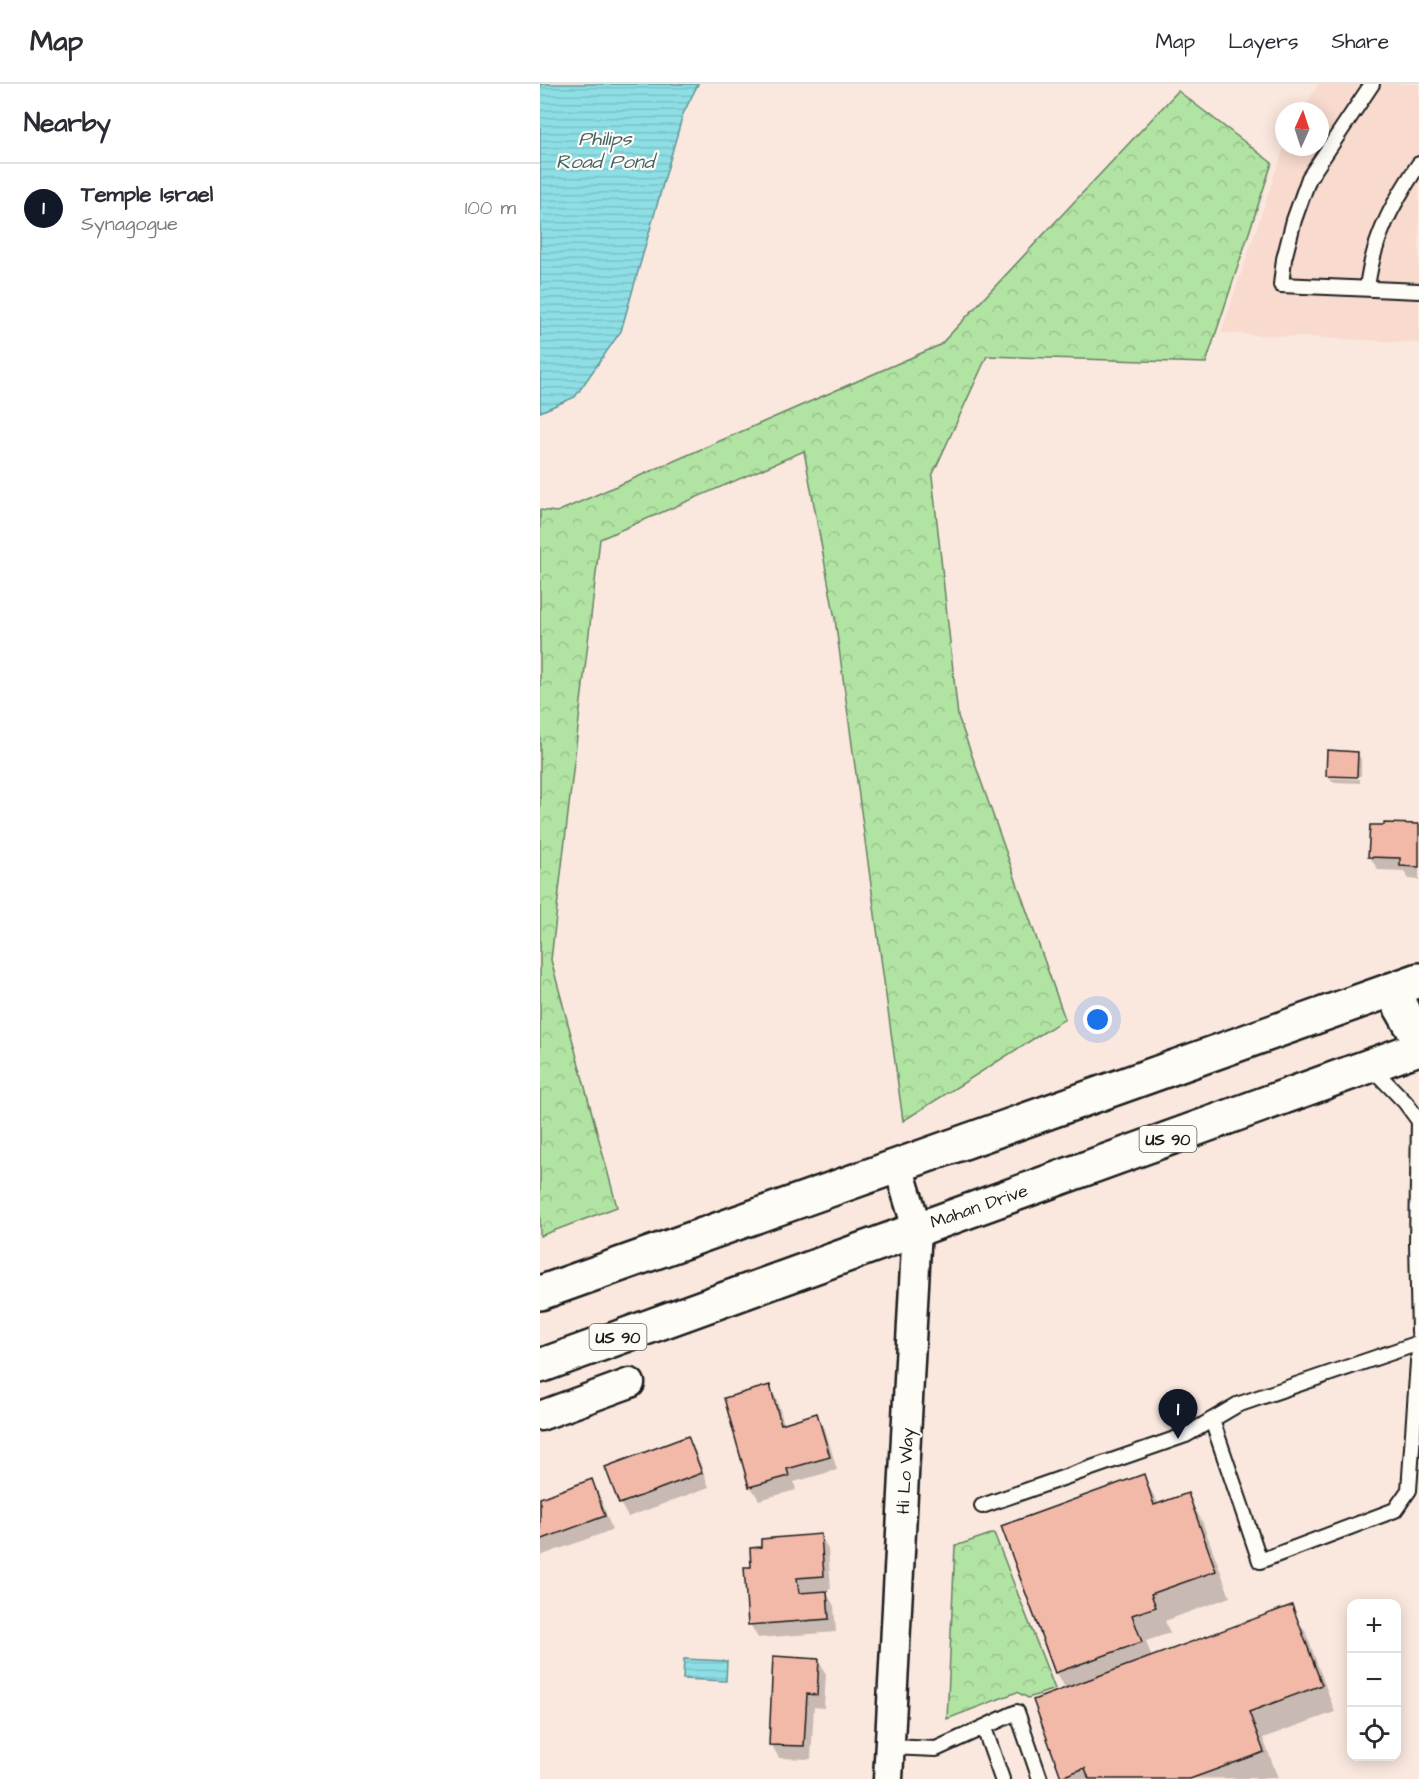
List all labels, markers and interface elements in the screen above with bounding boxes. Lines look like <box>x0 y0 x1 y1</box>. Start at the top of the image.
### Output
text: Map <box>30 22 83 61</box>
text: Map <box>1155 27 1195 56</box>
text: Layers <box>1228 27 1298 56</box>
text: Share <box>1331 27 1389 56</box>
north arrow <box>1275 102 1329 156</box>
text: Nearby <box>24 105 111 141</box>
water label: Philips Road Pond <box>556 125 658 176</box>
text: Temple Israel <box>81 179 213 210</box>
text: 1 <box>42 194 45 222</box>
text: 100 m <box>465 194 516 222</box>
text: Synagogue <box>81 210 178 238</box>
your location <box>1083 1005 1112 1034</box>
road number: US 90 <box>1140 1126 1196 1152</box>
street label: Mahan Drive <box>927 1178 1032 1235</box>
road number: US 90 <box>590 1324 646 1350</box>
pin: 1 <box>1158 1390 1198 1439</box>
street label: Hi Lo Way <box>891 1427 921 1515</box>
map controls <box>1347 1599 1401 1761</box>
button: + <box>1347 1599 1401 1653</box>
button: − <box>1347 1653 1401 1707</box>
button: locate <box>1347 1707 1401 1761</box>

